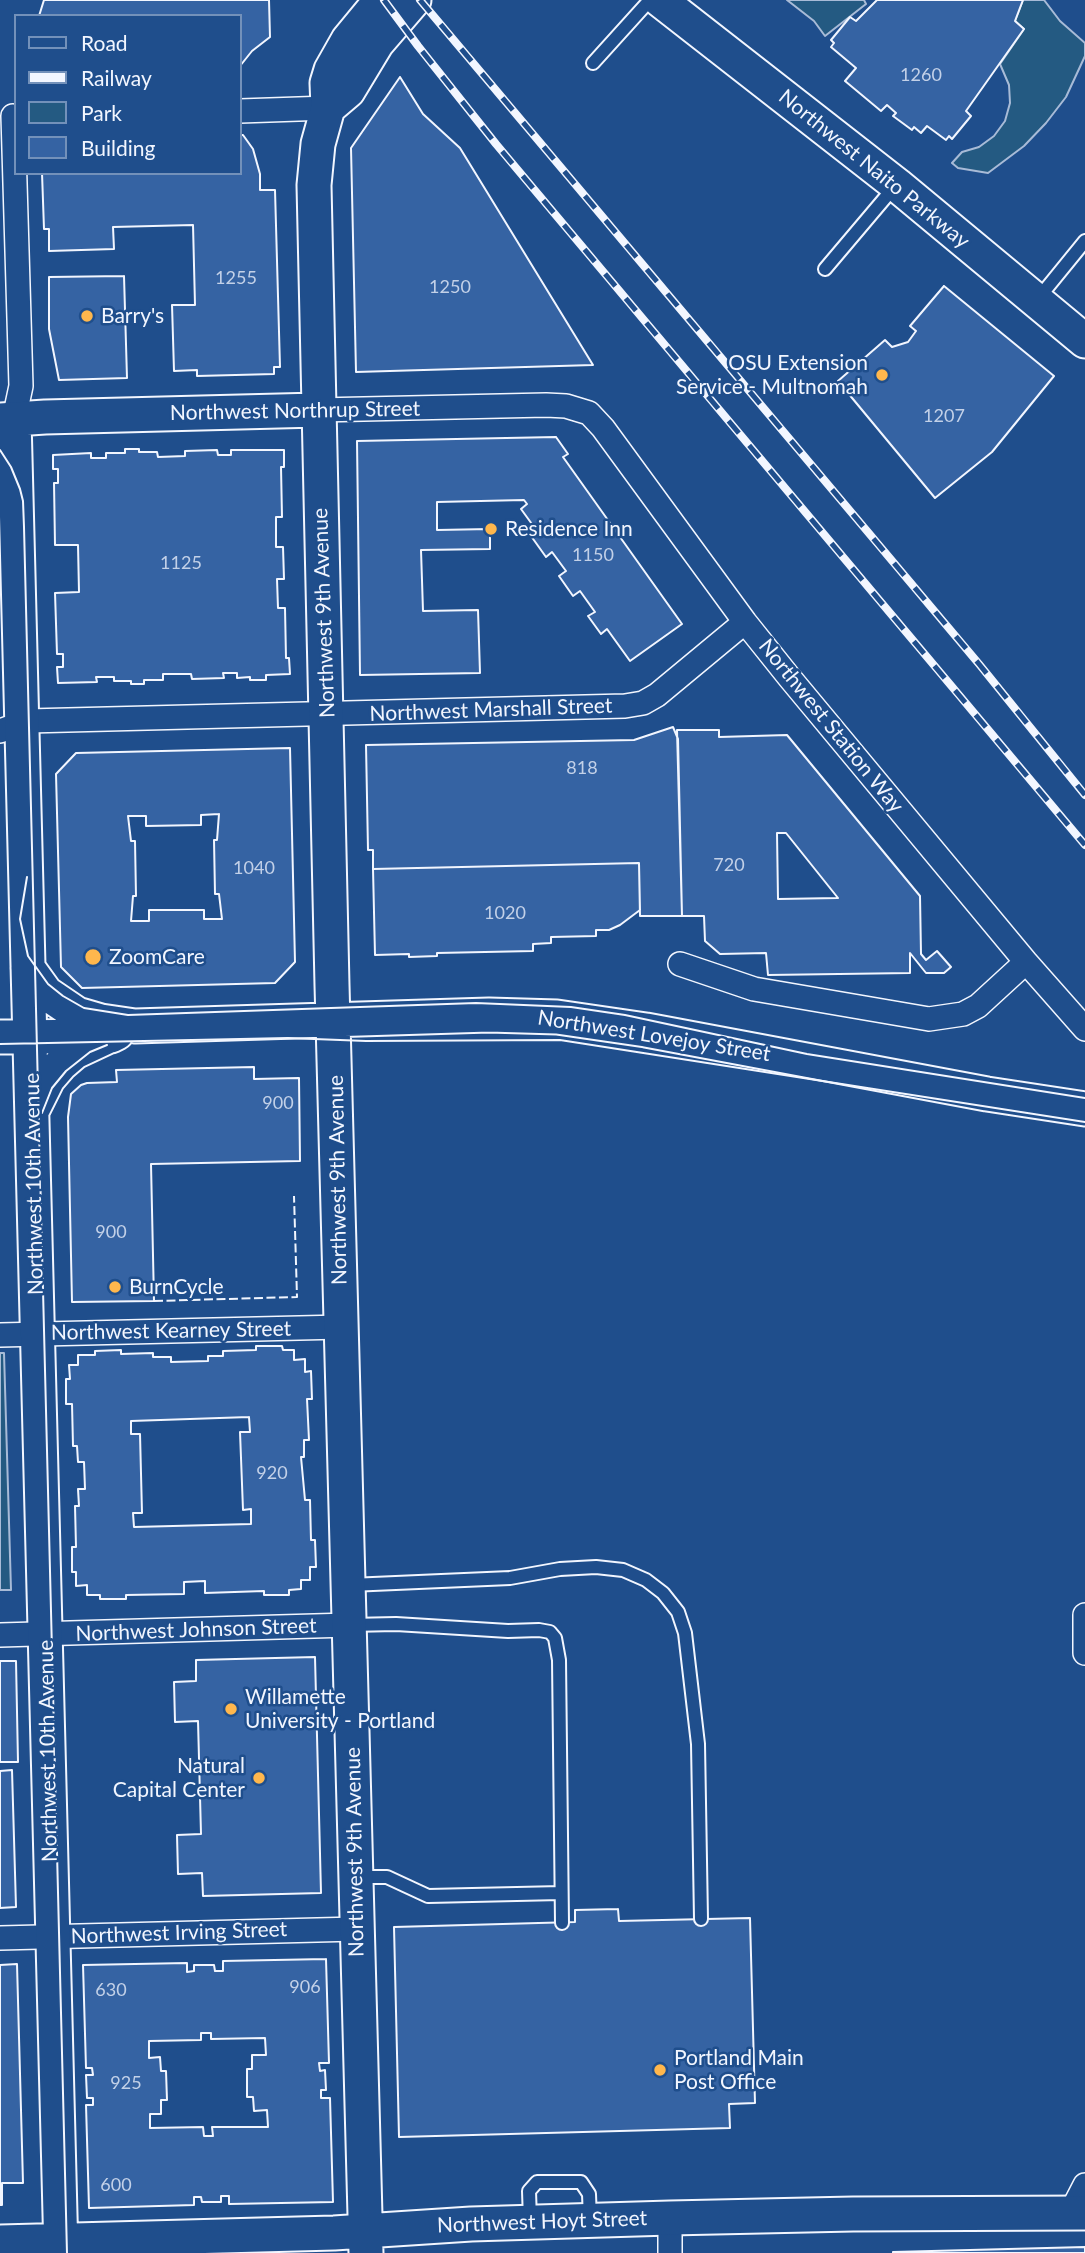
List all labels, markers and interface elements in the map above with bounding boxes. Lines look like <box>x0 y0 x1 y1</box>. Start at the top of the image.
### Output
legend <box>14 14 242 175</box>
text: Road <box>81 30 128 55</box>
house number: 1260 <box>900 64 942 86</box>
text: Railway <box>81 65 152 90</box>
street label: Northwest Naito Parkway <box>773 84 975 254</box>
text: Park <box>81 100 122 125</box>
text: Building <box>81 135 156 160</box>
house number: 1255 <box>215 267 257 289</box>
house number: 1250 <box>429 276 471 298</box>
place label: Barry's <box>101 303 164 329</box>
marker: Barry's <box>79 308 95 324</box>
place label: OSU Extension Service - Multnomah <box>676 350 868 400</box>
marker: OSU Extension Service - Multnomah <box>874 367 890 383</box>
street label: Northwest Northrup Street <box>170 396 420 426</box>
house number: 1207 <box>923 405 965 427</box>
street label: Northwest 9th Avenue <box>308 508 340 718</box>
place label: Residence Inn <box>505 516 633 542</box>
marker: Residence Inn <box>483 521 499 537</box>
house number: 1150 <box>572 544 614 566</box>
house number: 1125 <box>160 552 202 574</box>
street label: Northwest Station Way <box>753 634 909 818</box>
street label: Northwest Marshall Street <box>369 693 613 727</box>
house number: 818 <box>566 757 598 779</box>
house number: 720 <box>713 854 745 876</box>
house number: 1040 <box>233 857 275 879</box>
house number: 1020 <box>484 902 526 924</box>
place label: ZoomCare <box>109 944 205 970</box>
marker: ZoomCare <box>83 947 103 967</box>
street label: Northwest Lovejoy Street <box>536 1005 772 1067</box>
street label: Northwest 10th Avenue <box>19 1073 49 1295</box>
street label: Northwest 9th Avenue <box>324 1075 352 1285</box>
house number: 900 <box>262 1092 294 1114</box>
house number: 900 <box>95 1221 127 1243</box>
place label: BurnCycle <box>129 1274 223 1300</box>
marker: BurnCycle <box>107 1279 123 1295</box>
street label: Northwest Kearney Street <box>51 1316 291 1346</box>
house number: 920 <box>256 1462 288 1484</box>
street label: Northwest Johnson Street <box>75 1613 317 1647</box>
street label: Northwest 10th Avenue <box>33 1640 63 1862</box>
place label: Willamette University - Portland <box>245 1684 435 1734</box>
marker: Willamette University - Portland <box>223 1701 239 1717</box>
street label: Northwest 9th Avenue <box>341 1747 369 1957</box>
place label: Natural Capital Center <box>113 1753 245 1803</box>
marker: Natural Capital Center <box>251 1770 267 1786</box>
street label: Northwest Irving Street <box>70 1917 288 1949</box>
house number: 906 <box>289 1976 321 1998</box>
house number: 630 <box>95 1979 127 2001</box>
place label: Portland Main Post Office <box>674 2045 804 2095</box>
marker: Portland Main Post Office <box>652 2062 668 2078</box>
house number: 925 <box>110 2072 142 2094</box>
house number: 600 <box>100 2174 132 2196</box>
street label: Northwest Hoyt Street <box>437 2206 647 2238</box>

